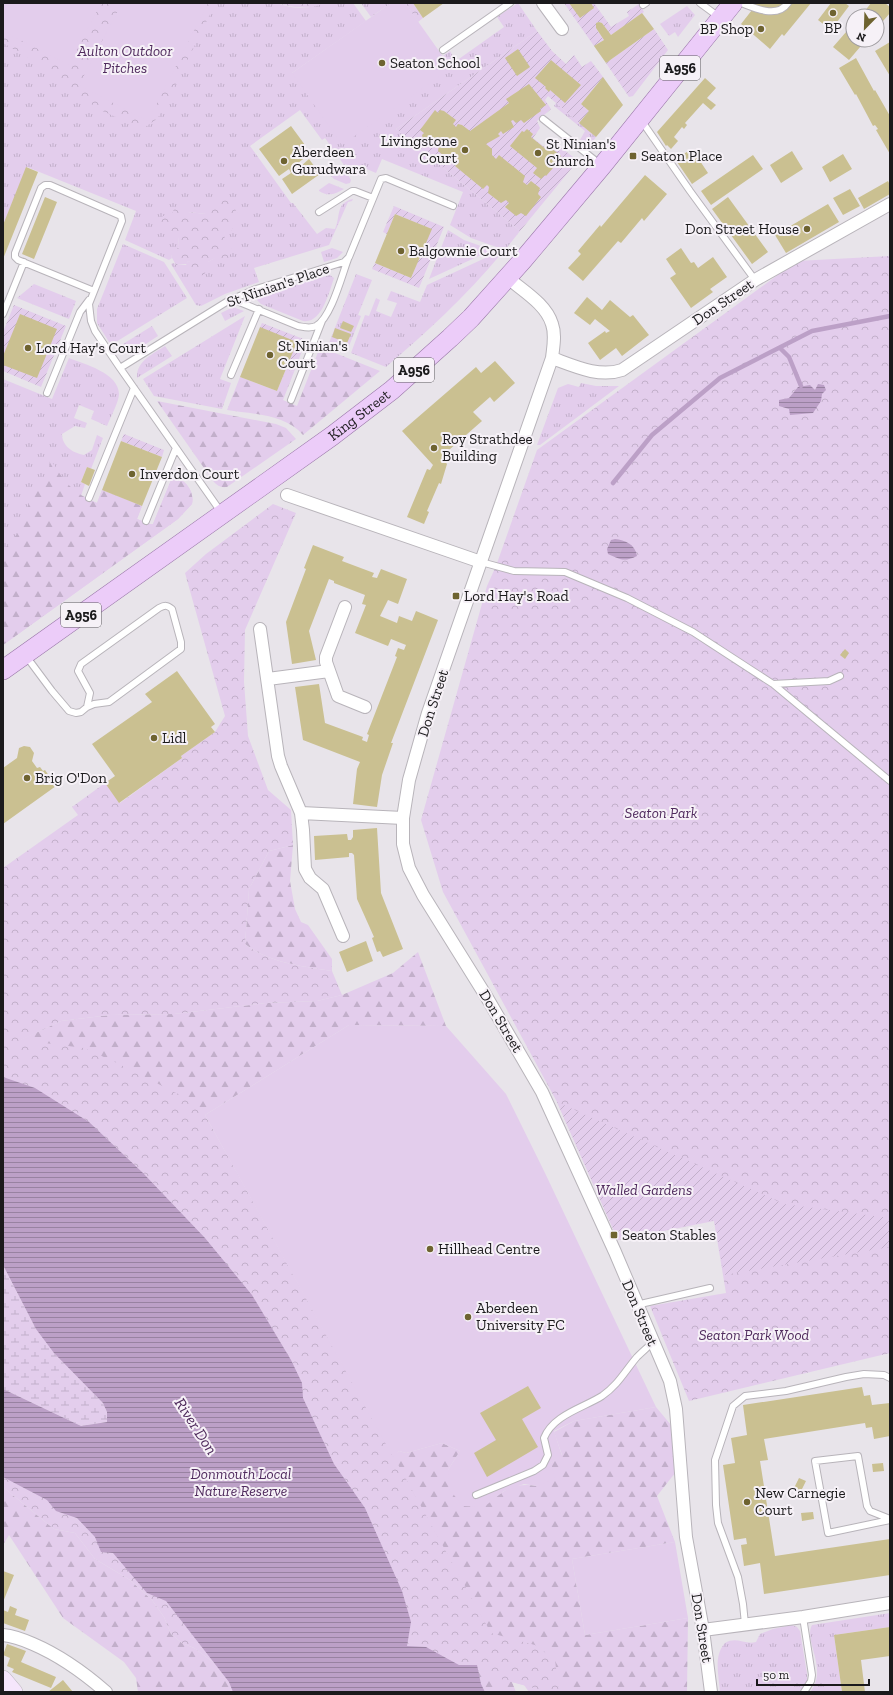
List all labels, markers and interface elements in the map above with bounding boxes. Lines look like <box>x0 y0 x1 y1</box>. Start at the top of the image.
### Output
marker: BP <box>828 8 838 18</box>
north arrow <box>845 8 885 48</box>
place label: BP <box>824 19 842 37</box>
place label: BP Shop <box>700 20 753 38</box>
marker: BP Shop <box>756 24 766 34</box>
text: N <box>854 29 868 44</box>
park label: Aulton Outdoor Pitches <box>77 42 173 77</box>
place label: Seaton School <box>390 54 480 72</box>
road number: A956 <box>660 56 700 80</box>
marker: Seaton School <box>377 58 387 68</box>
place label: Livingstone Court <box>381 132 457 167</box>
place label: St Ninian's Church <box>546 135 616 170</box>
place label: Aberdeen Gurudwara <box>292 143 366 178</box>
marker: Livingstone Court <box>460 145 470 155</box>
place label: Seaton Place <box>641 147 722 165</box>
marker: St Ninian's Church <box>533 148 543 158</box>
marker: Seaton Place <box>628 151 638 161</box>
marker: Aberdeen Gurudwara <box>279 156 289 166</box>
place label: Don Street House <box>685 220 799 238</box>
marker: Don Street House <box>802 224 812 234</box>
place label: Balgownie Court <box>409 242 518 260</box>
marker: Balgownie Court <box>396 246 406 256</box>
street label: St Ninian's Place <box>224 259 332 311</box>
street label: Don Street <box>689 275 757 329</box>
place label: St Ninian's Court <box>278 337 348 372</box>
place label: Lord Hay's Court <box>36 339 147 357</box>
marker: Lord Hay's Court <box>23 343 33 353</box>
marker: St Ninian's Court <box>265 350 275 360</box>
road number: A956 <box>394 358 434 382</box>
street label: King Street <box>324 385 394 445</box>
place label: Roy Strathdee Building <box>442 430 533 465</box>
marker: Roy Strathdee Building <box>429 443 439 453</box>
place label: Inverdon Court <box>140 465 240 483</box>
marker: Inverdon Court <box>127 469 137 479</box>
place label: Lord Hay's Road <box>464 587 569 605</box>
marker: Lord Hay's Road <box>451 591 461 601</box>
road number: A956 <box>61 603 101 627</box>
street label: Don Street <box>414 667 452 739</box>
place label: Lidl <box>162 729 187 747</box>
marker: Lidl <box>149 733 159 743</box>
place label: Brig O'Don <box>35 769 107 787</box>
marker: Brig O'Don <box>22 773 32 783</box>
park label: Seaton Park <box>625 804 698 822</box>
street label: Don Street <box>475 986 527 1056</box>
park label: Walled Gardens <box>596 1181 692 1199</box>
place label: Seaton Stables <box>622 1226 716 1244</box>
marker: Seaton Stables <box>609 1230 619 1240</box>
place label: Hillhead Centre <box>438 1240 540 1258</box>
marker: Hillhead Centre <box>425 1244 435 1254</box>
street label: Don Street <box>618 1277 662 1349</box>
place label: Aberdeen University FC <box>476 1299 565 1334</box>
marker: Aberdeen University FC <box>463 1312 473 1322</box>
park label: Seaton Park Wood <box>699 1326 810 1344</box>
water label: River Don <box>171 1394 221 1458</box>
park label: Donmouth Local Nature Reserve <box>191 1465 291 1500</box>
place label: New Carnegie Court <box>755 1484 846 1519</box>
marker: New Carnegie Court <box>742 1497 752 1507</box>
street label: Don Street <box>688 1592 716 1664</box>
scale bar <box>757 1661 869 1687</box>
text: 50 m <box>763 1668 790 1682</box>

